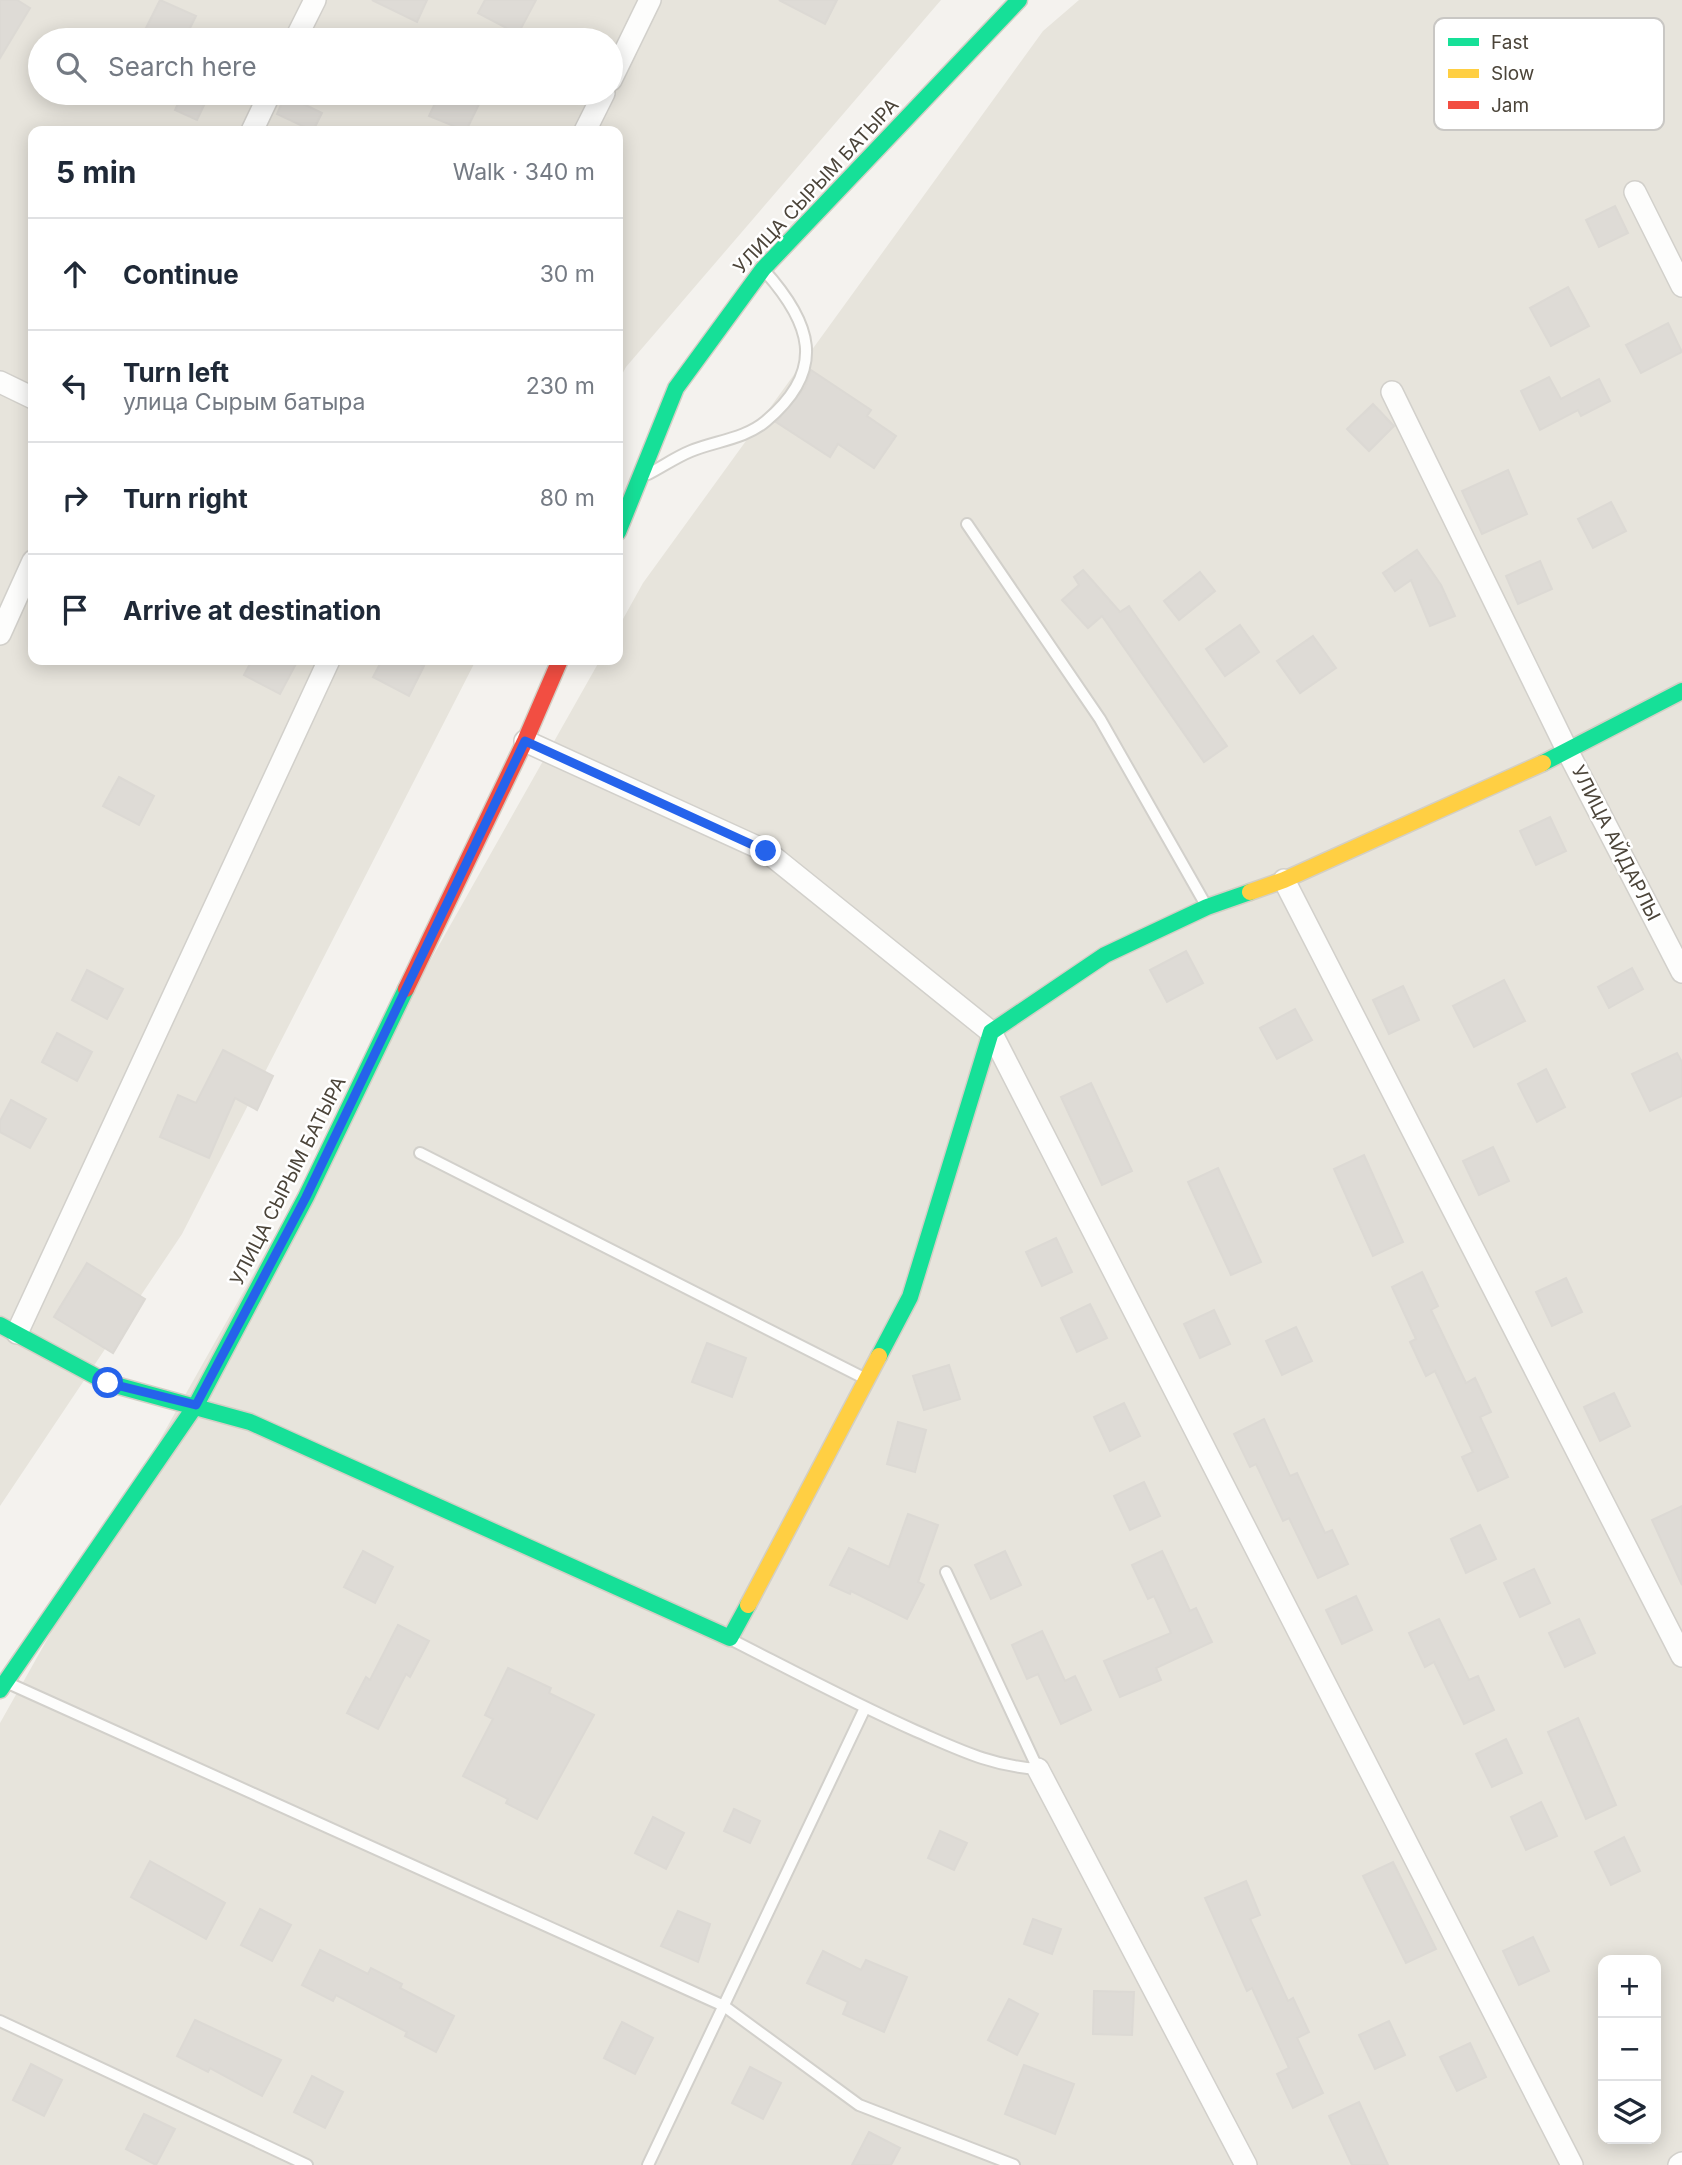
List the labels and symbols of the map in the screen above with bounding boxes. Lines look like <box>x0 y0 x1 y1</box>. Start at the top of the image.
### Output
legend <box>1434 18 1664 130</box>
text: Fast <box>1491 31 1529 54</box>
text: Slow <box>1491 62 1534 85</box>
street label: УЛИЦА СЫРЫМ БАТЫРА <box>729 94 903 278</box>
text: Jam <box>1491 94 1529 117</box>
street label: УЛИЦА АЙДАРЛЫ <box>1567 761 1666 925</box>
route end <box>750 835 781 866</box>
street label: УЛИЦА СЫРЫМ БАТЫРА <box>225 1073 351 1289</box>
route start <box>92 1367 123 1398</box>

